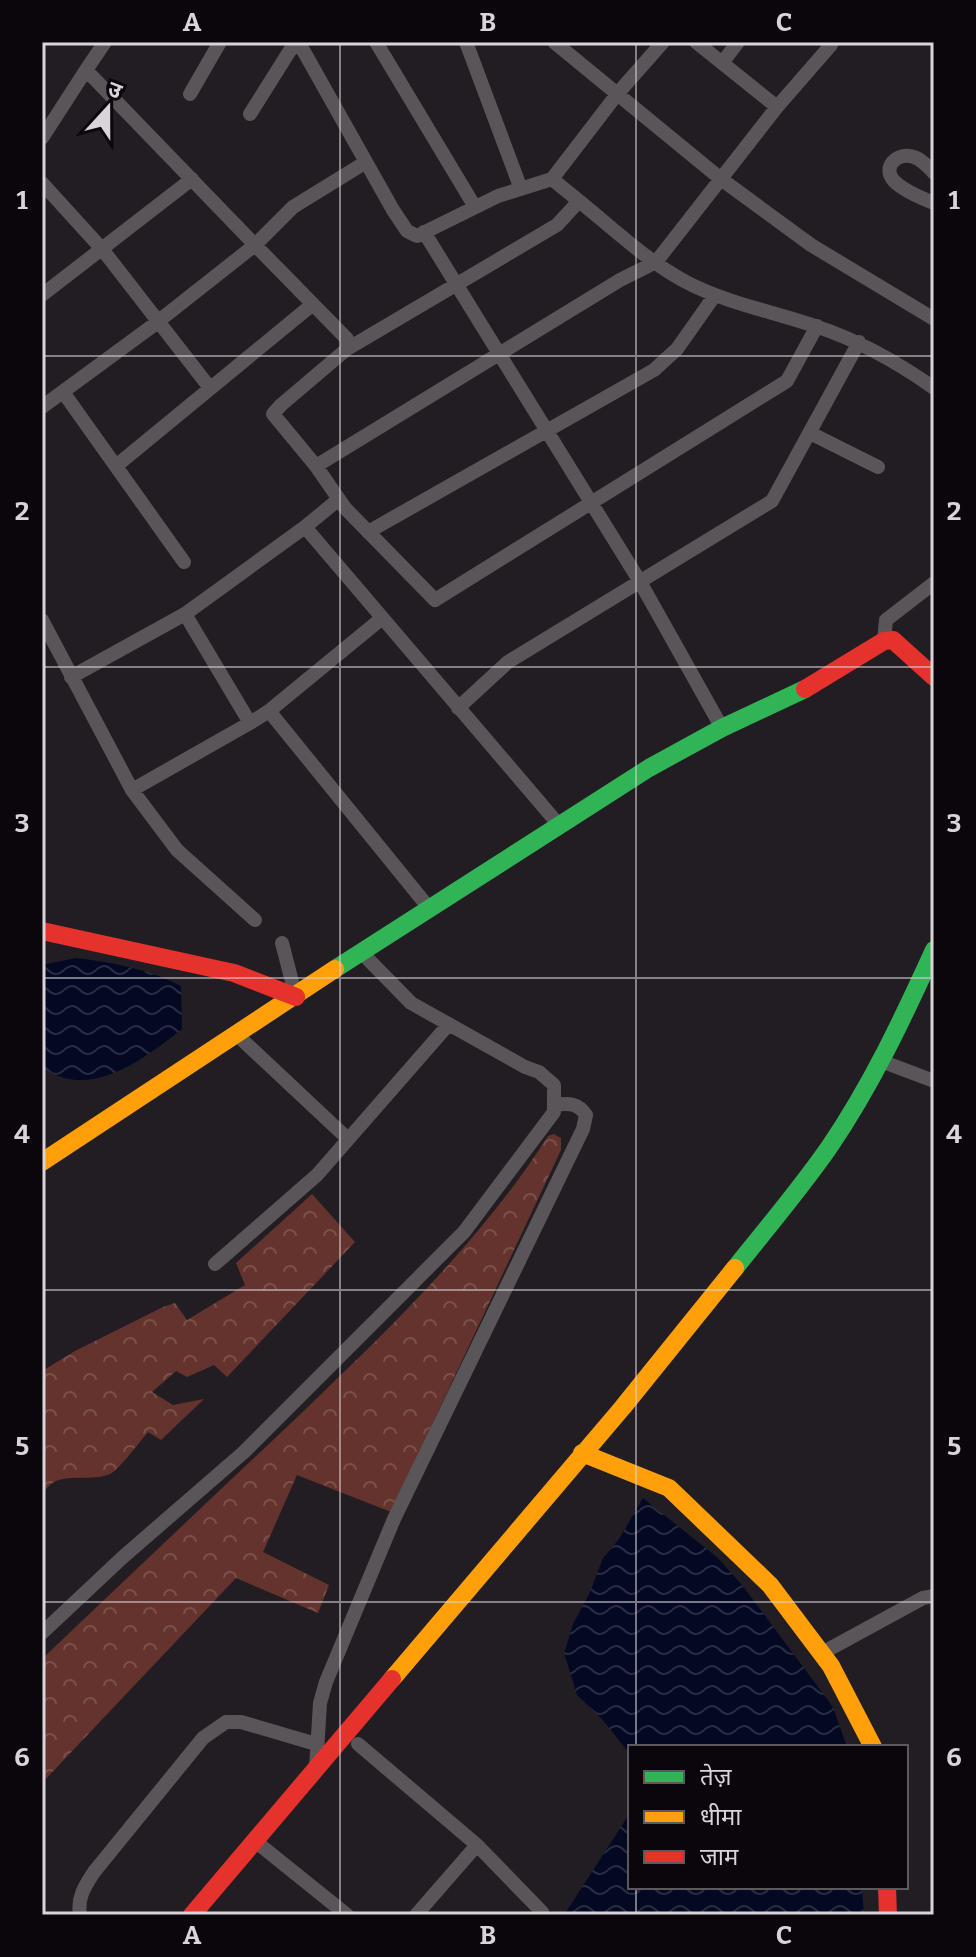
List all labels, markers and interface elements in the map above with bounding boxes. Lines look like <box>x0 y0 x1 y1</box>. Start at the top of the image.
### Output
text: A <box>183 7 202 38</box>
text: B <box>480 7 496 38</box>
text: C <box>776 7 792 38</box>
north arrow <box>68 68 148 148</box>
text: उ <box>104 75 127 105</box>
text: 1 <box>16 185 28 216</box>
text: 1 <box>948 185 960 216</box>
text: 2 <box>15 496 29 527</box>
text: 2 <box>947 496 961 527</box>
text: 3 <box>15 808 29 839</box>
text: 3 <box>947 808 961 839</box>
text: 4 <box>14 1119 30 1150</box>
text: 4 <box>946 1119 962 1150</box>
text: 5 <box>15 1431 29 1462</box>
text: 5 <box>947 1431 961 1462</box>
text: 6 <box>14 1742 30 1773</box>
text: 6 <box>946 1742 962 1773</box>
legend <box>628 1745 908 1889</box>
text: तेज़ <box>700 1763 733 1791</box>
text: धीमा <box>700 1803 742 1831</box>
text: जाम <box>700 1843 739 1871</box>
text: A <box>183 1920 202 1951</box>
text: B <box>480 1920 496 1951</box>
text: C <box>776 1920 792 1951</box>

